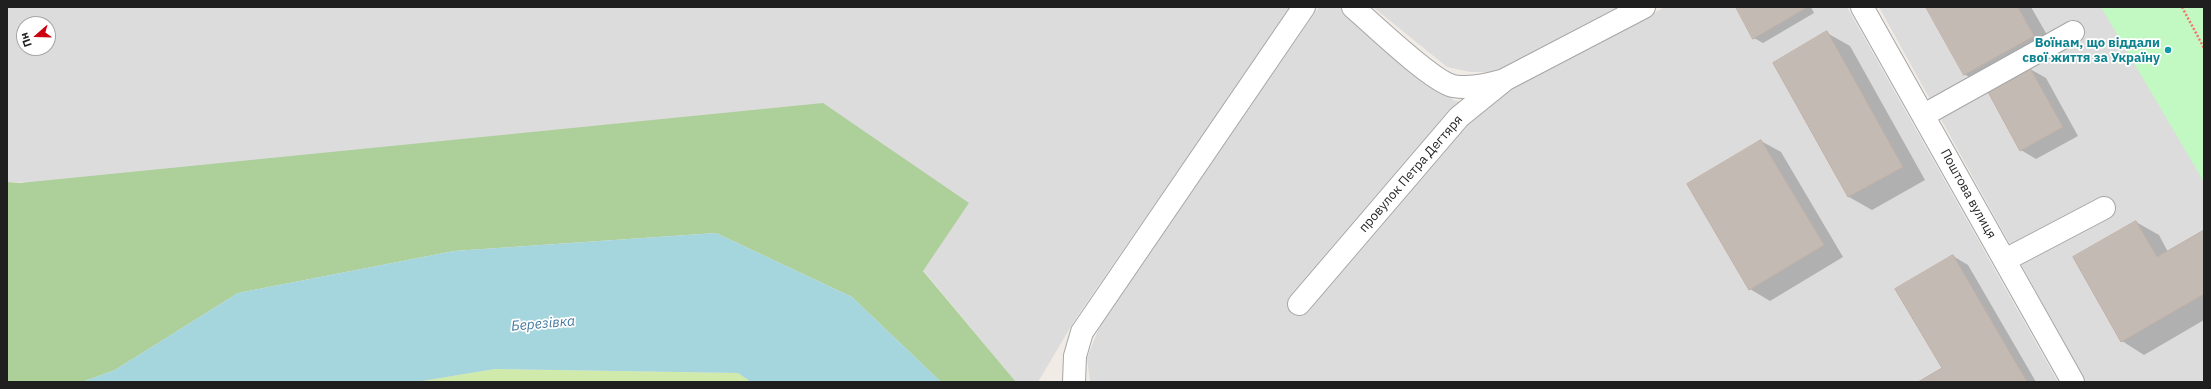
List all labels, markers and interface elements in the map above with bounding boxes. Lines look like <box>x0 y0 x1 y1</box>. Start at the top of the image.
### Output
north arrow <box>16 16 56 56</box>
text: Пн <box>17 31 35 49</box>
place label: Воїнам, що віддали свої життя за Україну <box>2022 35 2160 66</box>
marker: Воїнам, що віддали свої життя за Україну <box>2163 45 2173 55</box>
street label: провулок Петра Дегтяря <box>1356 112 1466 236</box>
street label: Поштова вулиця <box>1937 146 1999 242</box>
water label: Березівка <box>510 313 576 335</box>

